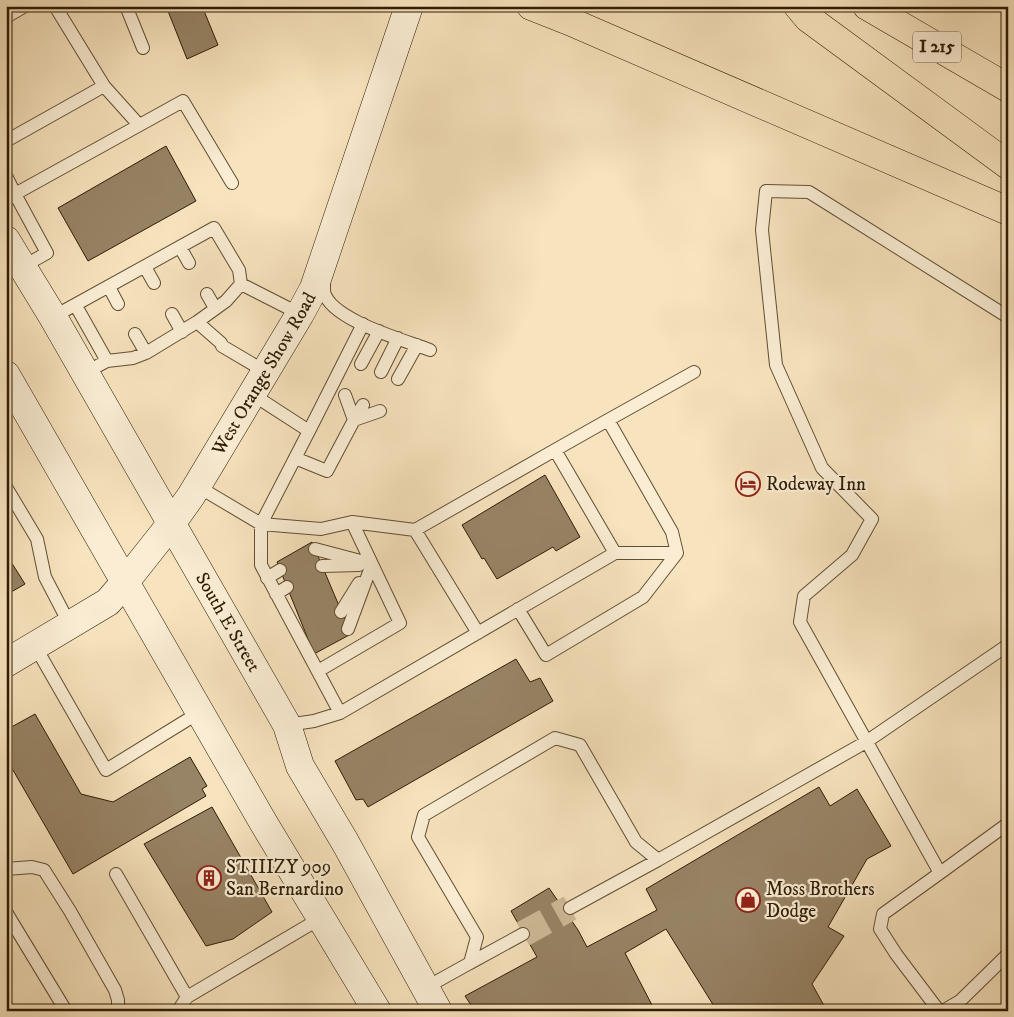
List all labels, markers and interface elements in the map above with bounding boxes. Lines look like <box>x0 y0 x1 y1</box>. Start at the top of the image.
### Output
road number: I 215 <box>913 32 961 62</box>
street label: West Orange Show Road <box>206 288 321 460</box>
hotel icon: Rodeway Inn <box>735 471 761 497</box>
place label: Rodeway Inn <box>766 473 866 496</box>
street label: South E Street <box>190 568 266 676</box>
place label: STIIIZY 909 San Bernardino <box>226 856 343 901</box>
building icon: STIIIZY 909 San Bernardino <box>196 865 222 891</box>
place label: Moss Brothers Dodge <box>766 878 875 923</box>
shop icon: Moss Brothers Dodge <box>735 887 761 913</box>

